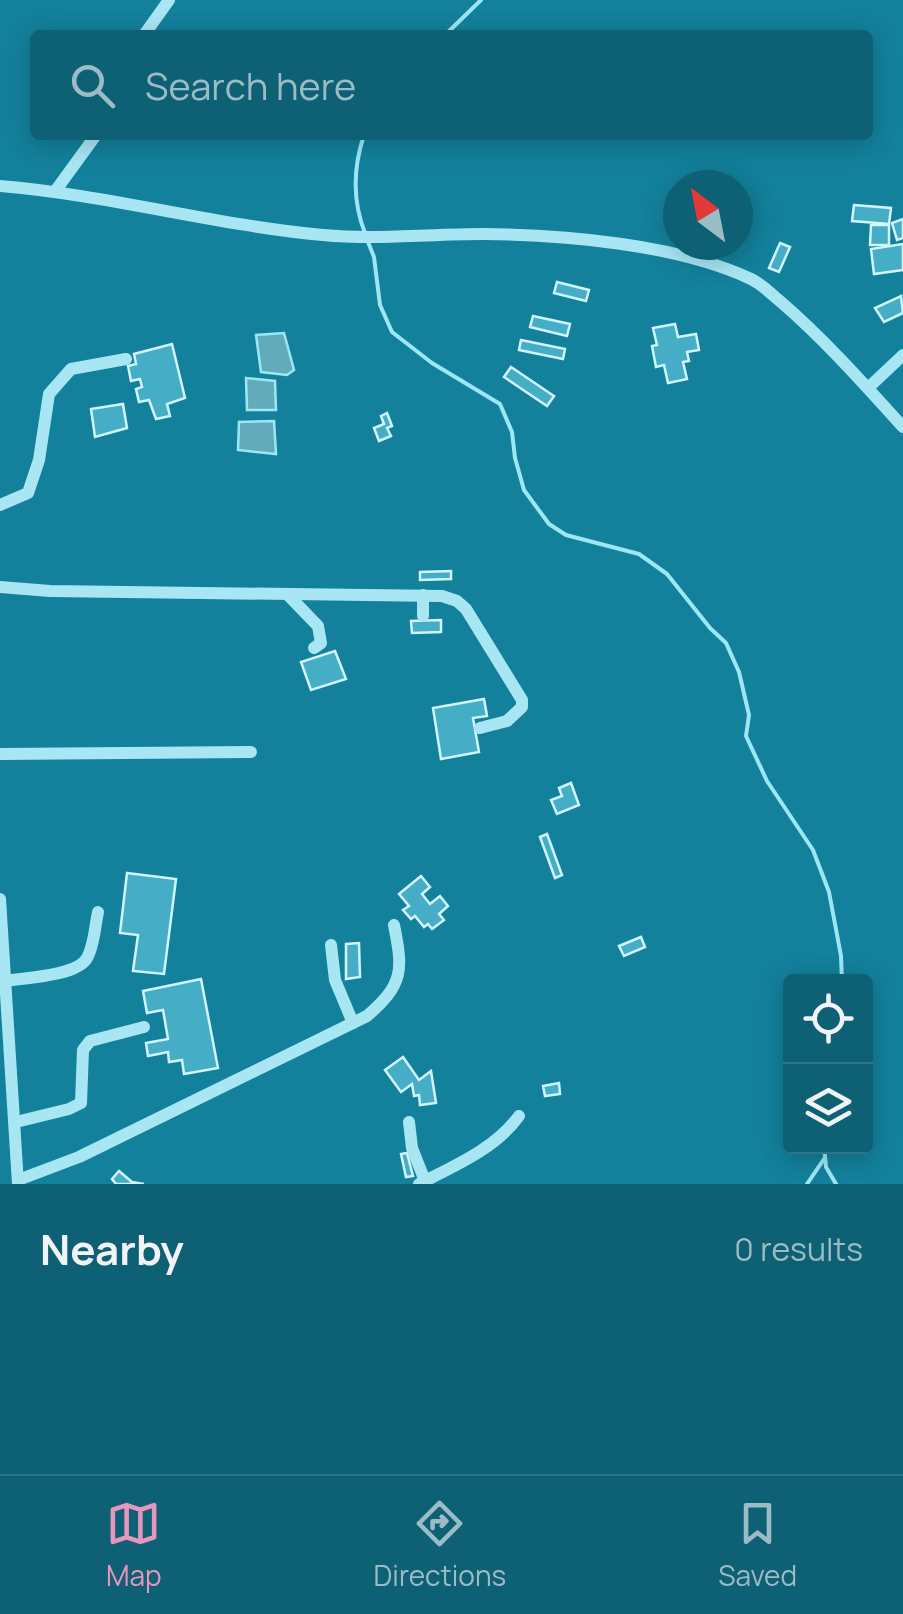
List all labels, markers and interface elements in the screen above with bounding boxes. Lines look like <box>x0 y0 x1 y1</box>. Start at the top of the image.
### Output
search box <box>30 30 873 140</box>
icon: search <box>65 58 120 113</box>
text: Search here <box>145 59 356 111</box>
north arrow <box>663 170 753 260</box>
map controls <box>783 974 873 1154</box>
button: locate <box>783 974 873 1064</box>
button: layers <box>783 1064 873 1154</box>
text: Nearby <box>40 1220 184 1278</box>
text: 0 results <box>734 1227 863 1271</box>
tab: Map <box>106 1496 162 1594</box>
tab: Directions <box>374 1496 506 1594</box>
tab: Saved <box>718 1496 797 1594</box>

